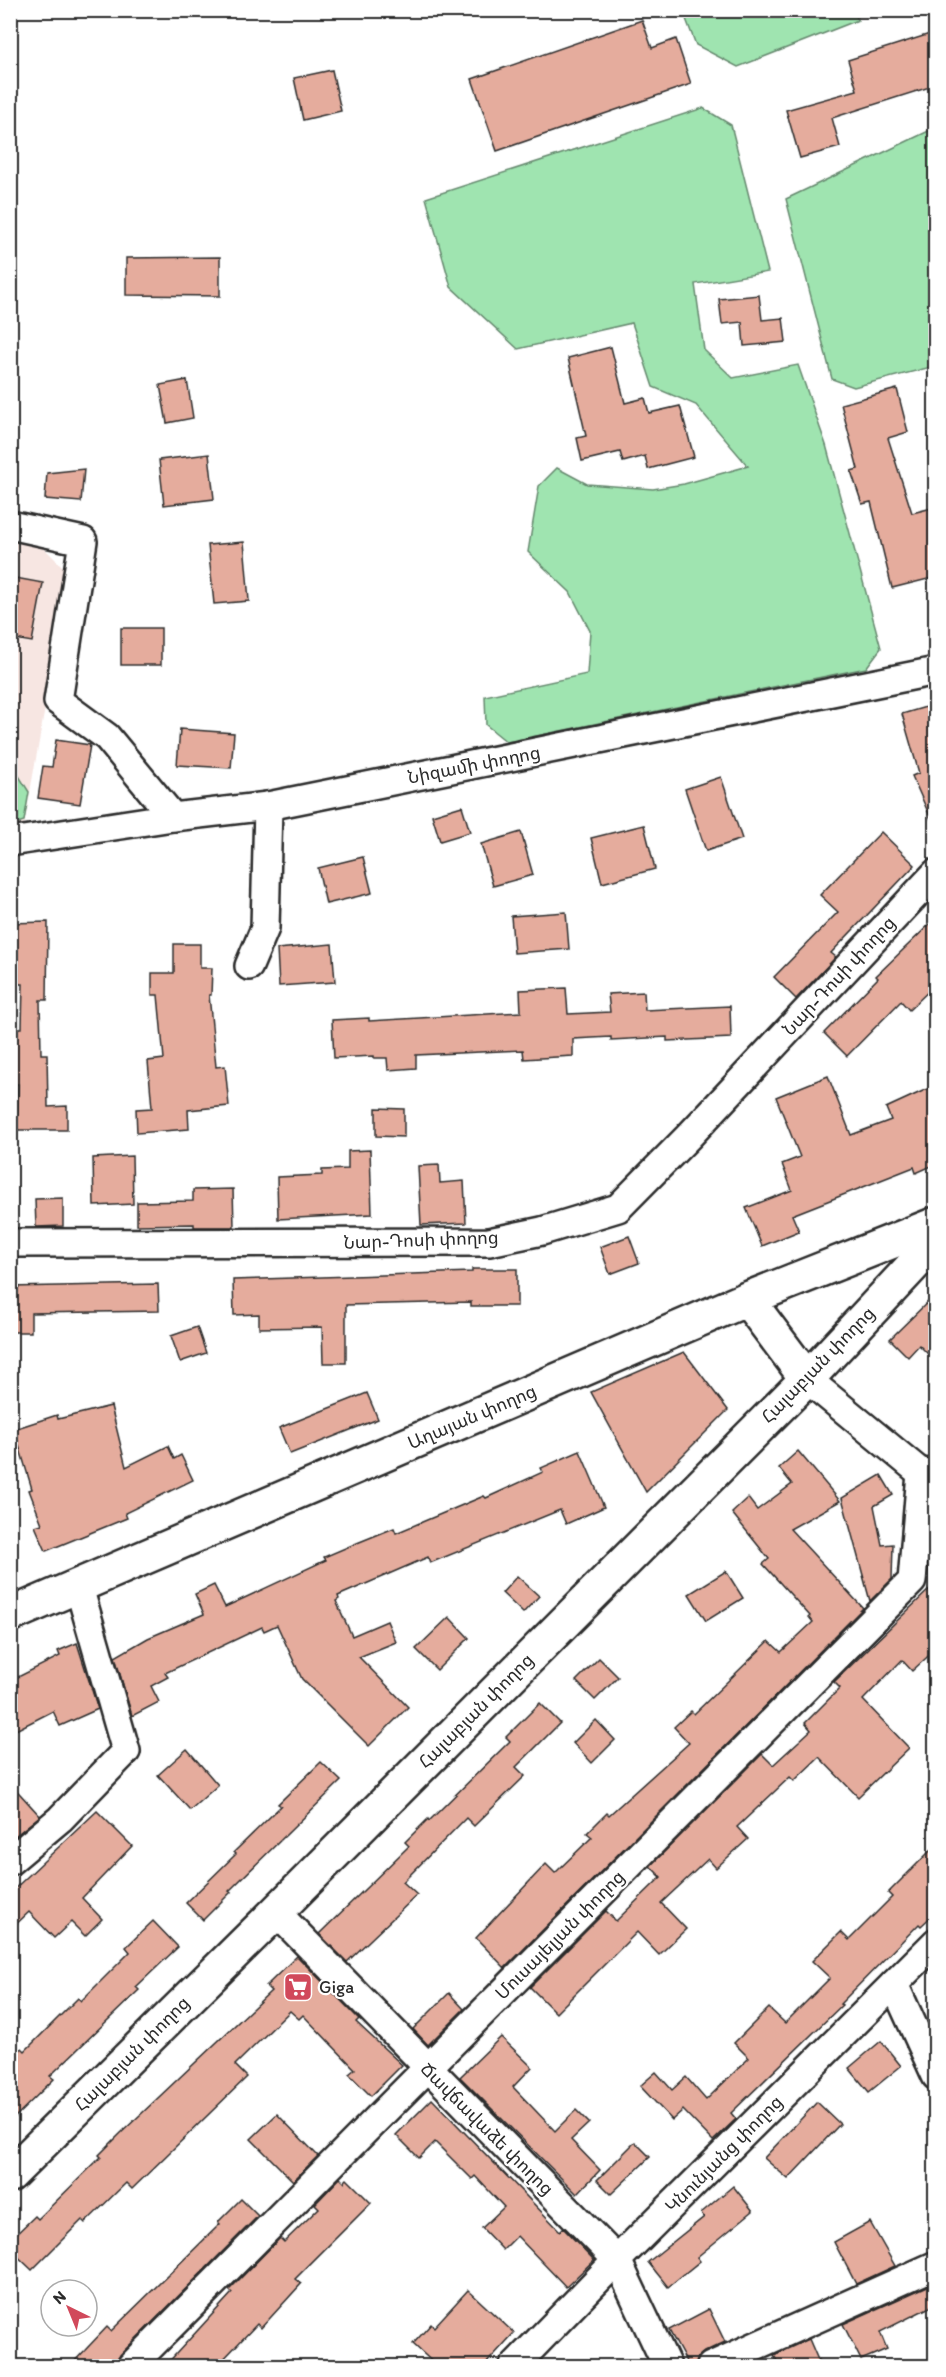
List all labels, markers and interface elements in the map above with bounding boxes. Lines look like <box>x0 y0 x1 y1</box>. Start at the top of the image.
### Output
street label: Նիզամի փողոց <box>406 741 542 789</box>
street label: Նար-Դոսի փողոց <box>778 912 900 1040</box>
street label: Նար-Դոսի փողոց <box>343 1226 499 1254</box>
street label: Հալաբյան փողոց <box>757 1302 879 1428</box>
street label: Աղայան փողոց <box>404 1380 540 1454</box>
street label: Հալաբյան փողոց <box>414 1649 538 1773</box>
street label: Մուսայելյան փողոց <box>491 1866 629 2004</box>
supermarket icon: Giga <box>282 1971 314 2003</box>
place label: Giga <box>319 1976 354 1998</box>
street label: Հալաբյան փողոց <box>70 1992 194 2116</box>
street label: Ճավճավաձե փողոց <box>416 2058 558 2200</box>
street label: Կնունյանց փողոց <box>661 2091 787 2217</box>
north arrow <box>39 2278 99 2338</box>
text: N <box>49 2287 70 2308</box>

